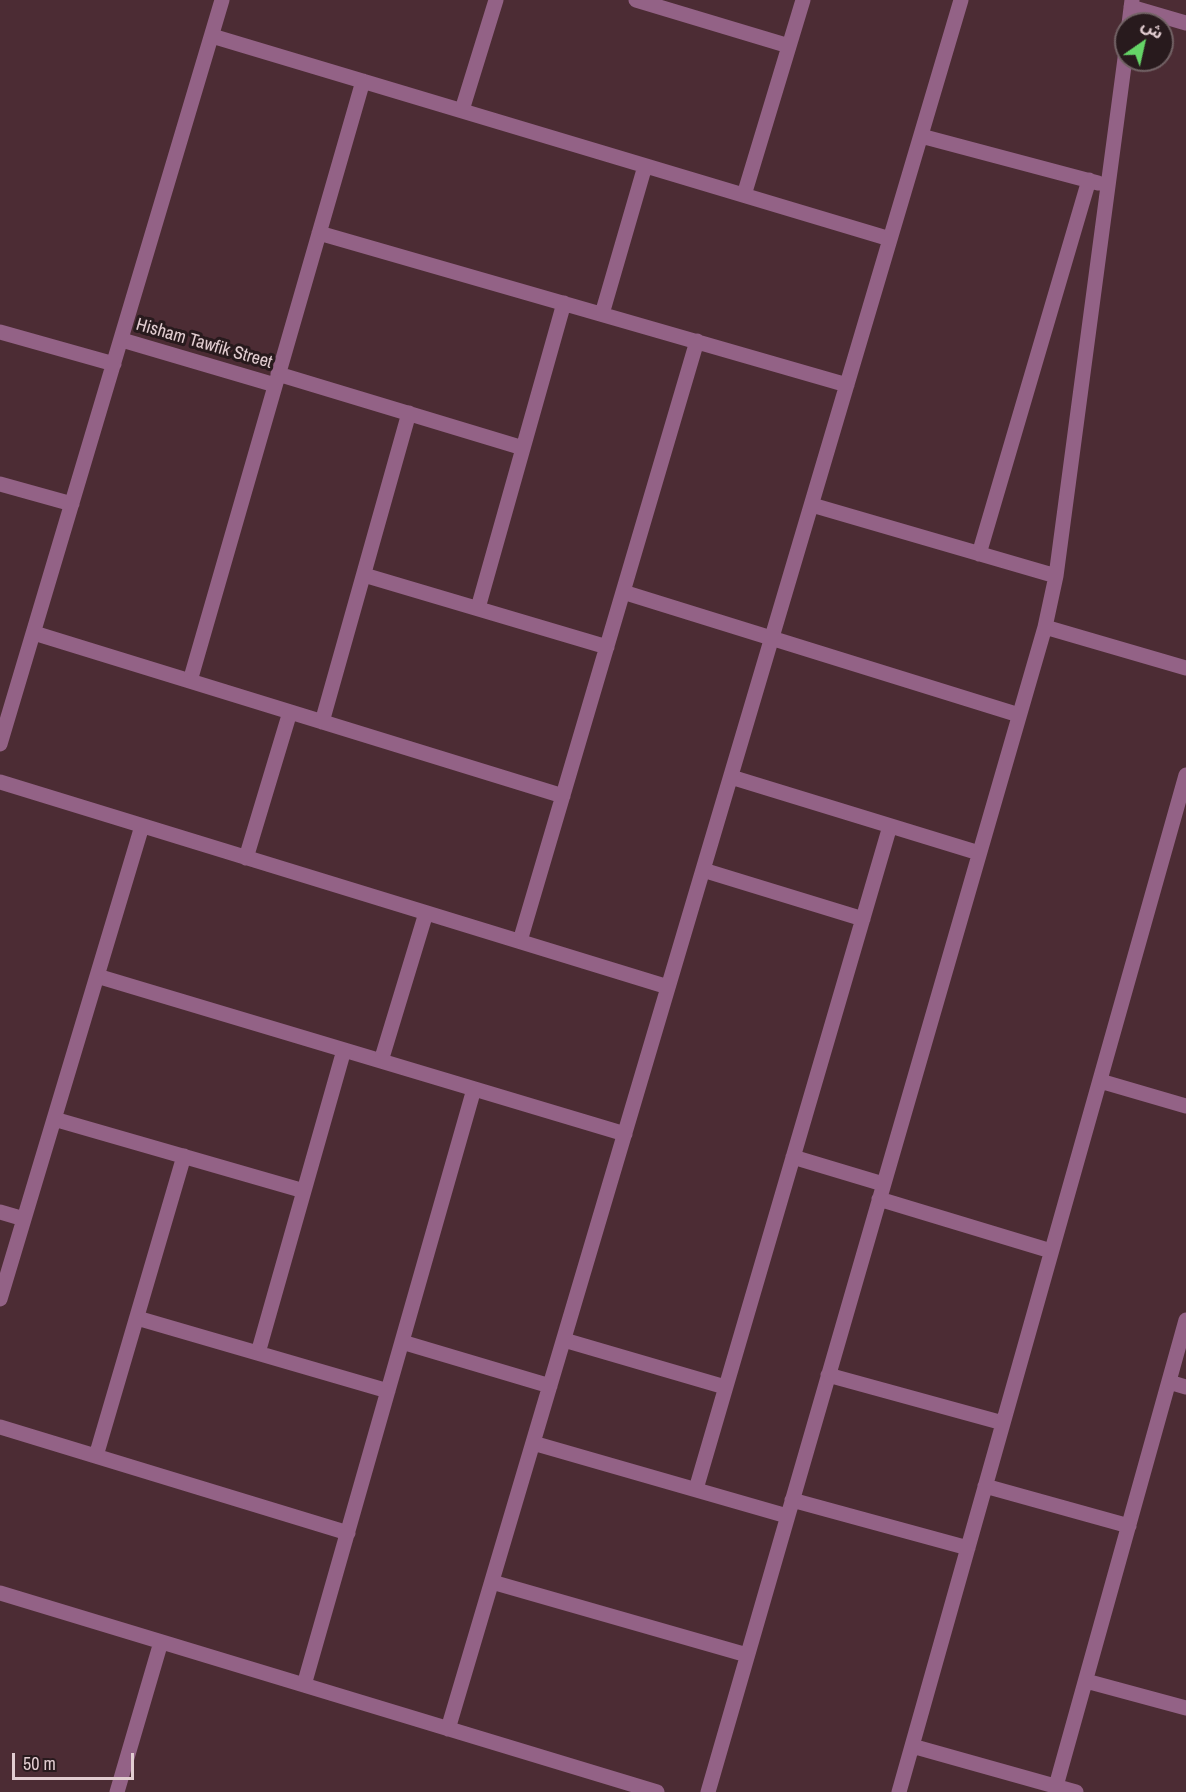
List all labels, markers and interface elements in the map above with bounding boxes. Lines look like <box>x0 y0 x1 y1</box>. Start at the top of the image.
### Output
north arrow <box>1114 12 1174 72</box>
text: ش <box>1138 13 1168 44</box>
street label: Hisham Tawfik Street <box>133 314 275 374</box>
scale bar <box>15 1741 136 1779</box>
text: 50 m <box>23 1751 56 1776</box>

